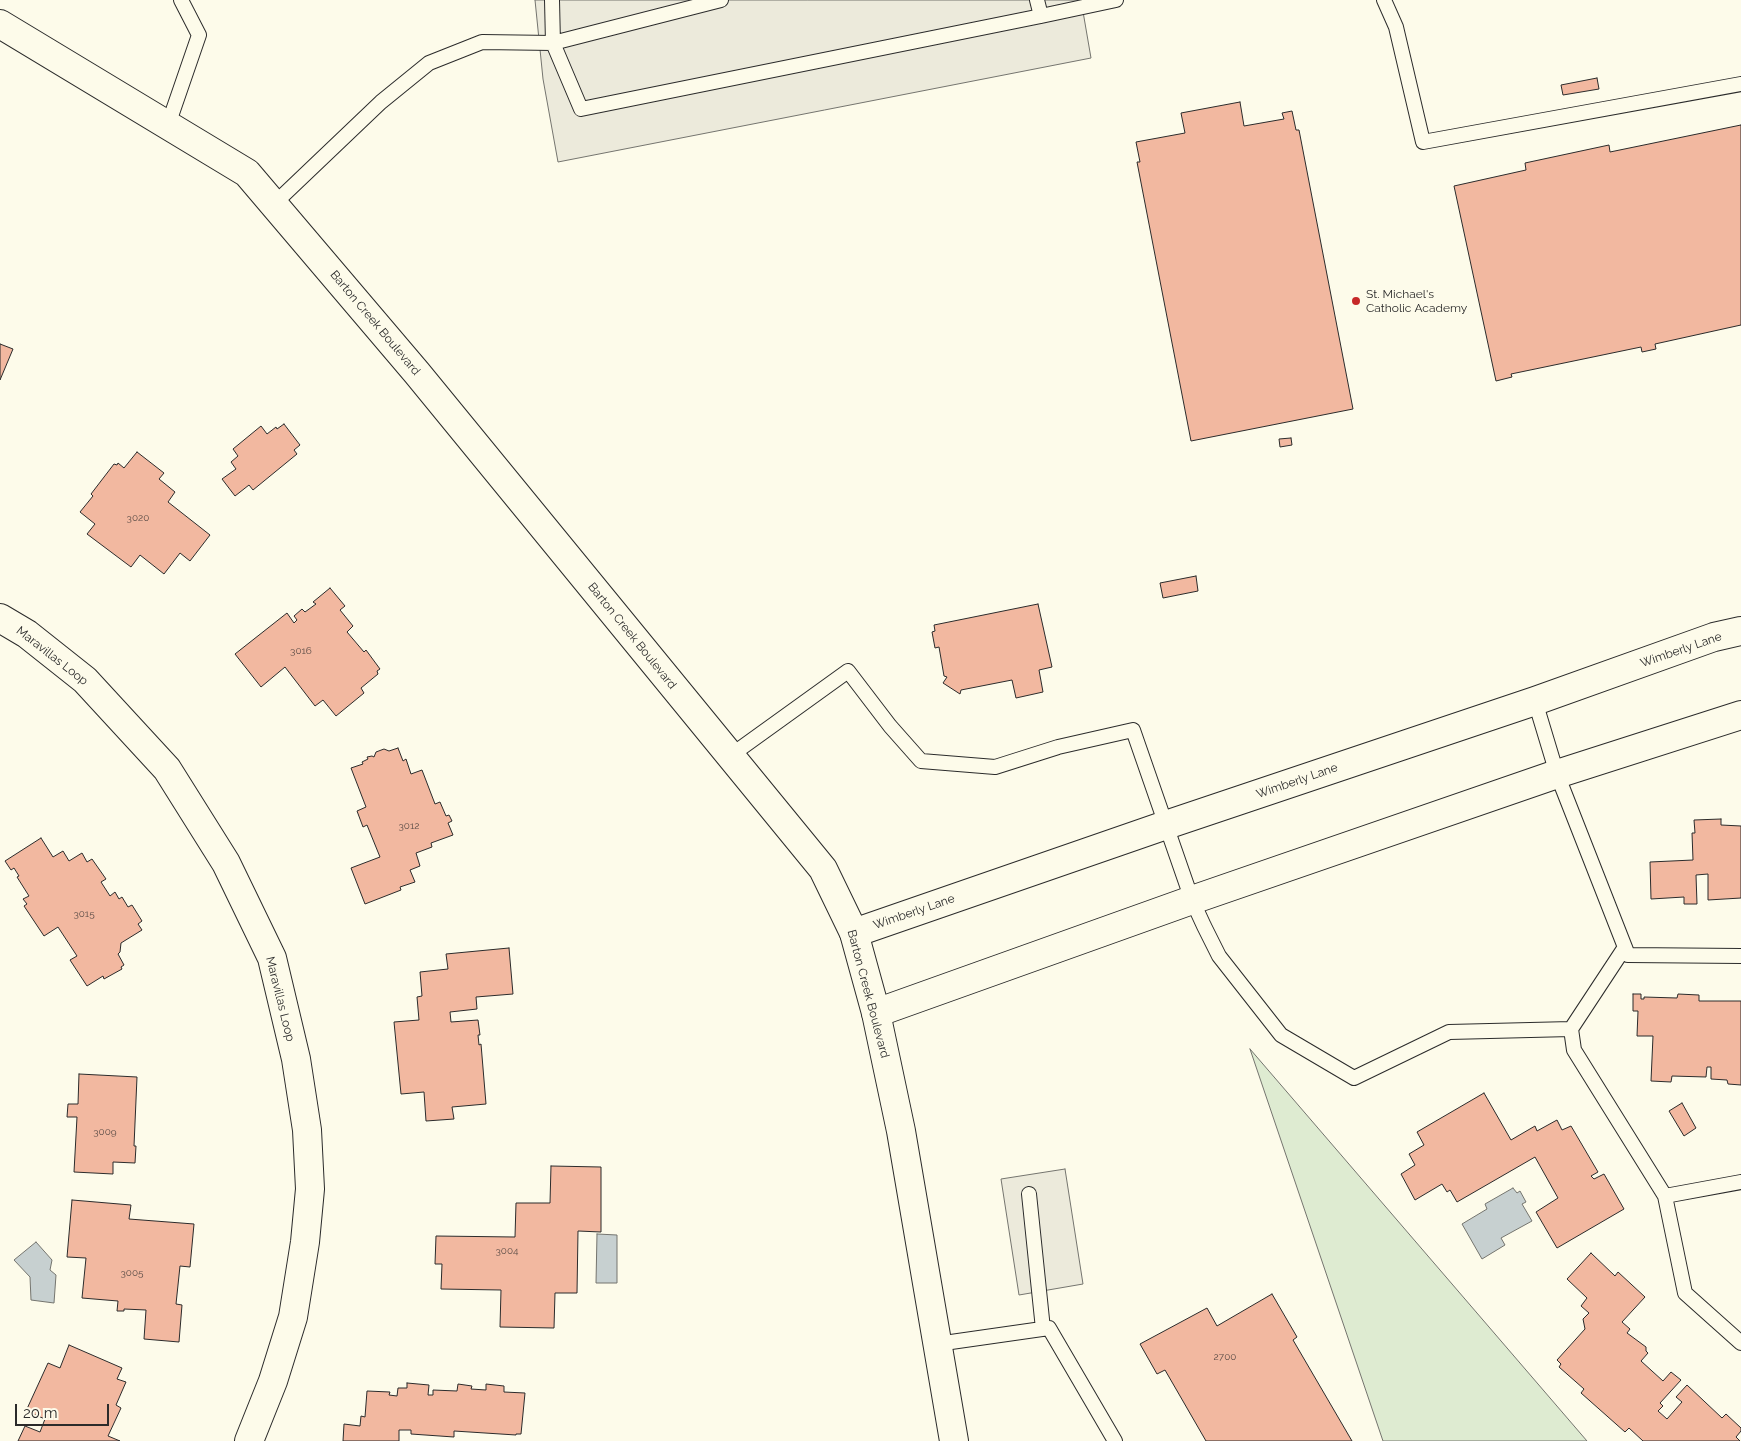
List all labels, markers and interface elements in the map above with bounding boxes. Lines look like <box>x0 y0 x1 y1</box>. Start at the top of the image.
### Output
street label: Barton Creek Boulevard <box>327 268 423 378</box>
place label: St. Michael's Catholic Academy <box>1366 287 1467 315</box>
marker: St. Michael's Catholic Academy <box>1350 295 1362 307</box>
house number: 3020 <box>127 512 149 524</box>
street label: Barton Creek Boulevard <box>585 580 679 692</box>
street label: Maravillas Loop <box>13 624 91 688</box>
street label: Wimberly Lane <box>1638 629 1724 671</box>
house number: 3016 <box>290 645 312 657</box>
street label: Wimberly Lane <box>1254 760 1340 802</box>
house number: 3012 <box>399 820 419 832</box>
street label: Wimberly Lane <box>871 891 957 933</box>
house number: 3015 <box>73 908 95 920</box>
street label: Barton Creek Boulevard <box>844 928 892 1060</box>
street label: Maravillas Loop <box>262 955 298 1043</box>
house number: 3009 <box>93 1126 117 1138</box>
house number: 3004 <box>495 1245 519 1257</box>
house number: 3005 <box>120 1267 144 1279</box>
house number: 2700 <box>1214 1351 1236 1363</box>
scale bar <box>18 1394 111 1426</box>
text: 20 m <box>23 1404 58 1422</box>

